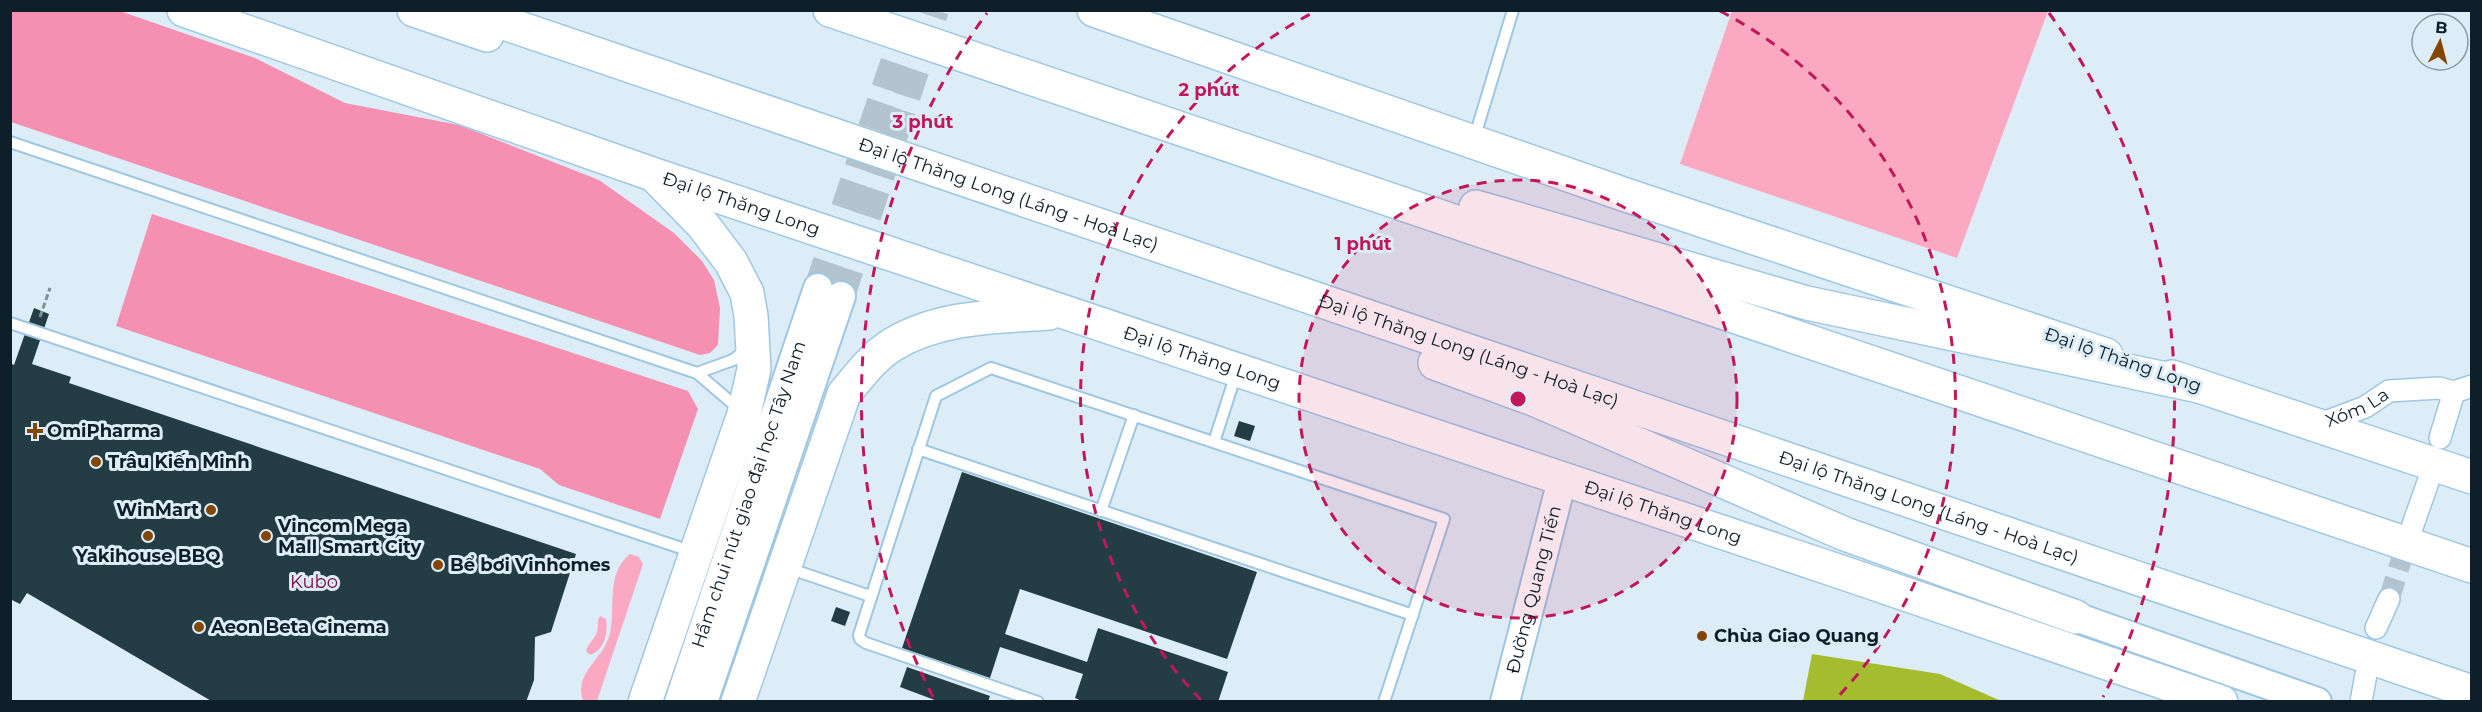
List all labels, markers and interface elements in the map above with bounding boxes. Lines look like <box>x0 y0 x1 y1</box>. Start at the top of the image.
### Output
north arrow <box>2410 12 2470 72</box>
text: B <box>2434 17 2449 38</box>
text: 2 phút <box>1179 79 1240 101</box>
text: 3 phút <box>892 111 954 133</box>
street label: Đại lộ Thăng Long (Láng - Hoà Lạc) <box>856 133 1161 256</box>
street label: Đại lộ Thăng Long <box>660 167 823 240</box>
text: 1 phút <box>1334 233 1392 255</box>
street label: Đại lộ Thăng Long (Láng - Hoà Lạc) <box>1316 290 1622 412</box>
street label: Đại lộ Thăng Long <box>1121 322 1284 395</box>
street label: Đại lộ Thăng Long <box>2042 323 2204 397</box>
street label: Hầm chui nút giao đại học Tây Nam <box>687 338 810 651</box>
street label: Xóm La <box>2322 383 2393 432</box>
centre of rings <box>1508 389 1528 409</box>
place label: OmiPharma <box>47 420 161 442</box>
marker: OmiPharma <box>28 424 42 438</box>
street label: Đại lộ Thăng Long (Láng - Hoà Lạc) <box>1776 446 2082 569</box>
place label: Trâu Kiến Minh <box>108 451 250 473</box>
marker: Trâu Kiến Minh <box>89 455 103 469</box>
street label: Đại lộ Thăng Long <box>1581 476 1745 549</box>
place label: WinMart <box>116 499 199 521</box>
marker: WinMart <box>204 503 218 517</box>
street label: Đường Quang Tiến <box>1502 503 1566 676</box>
place label: Vincom Mega Mall Smart City <box>277 515 421 558</box>
marker: Yakihouse BBQ <box>141 529 155 543</box>
marker: Vincom Mega Mall Smart City <box>259 529 273 543</box>
place label: Yakihouse BBQ <box>75 545 221 567</box>
place label: Bể bơi Vinhomes <box>450 554 611 576</box>
marker: Bể bơi Vinhomes <box>431 558 445 572</box>
park label: Kubo <box>290 571 338 593</box>
place label: Aeon Beta Cinema <box>210 616 387 638</box>
marker: Aeon Beta Cinema <box>192 620 206 634</box>
place label: Chùa Giao Quang <box>1714 625 1879 647</box>
marker: Chùa Giao Quang <box>1695 629 1709 643</box>

